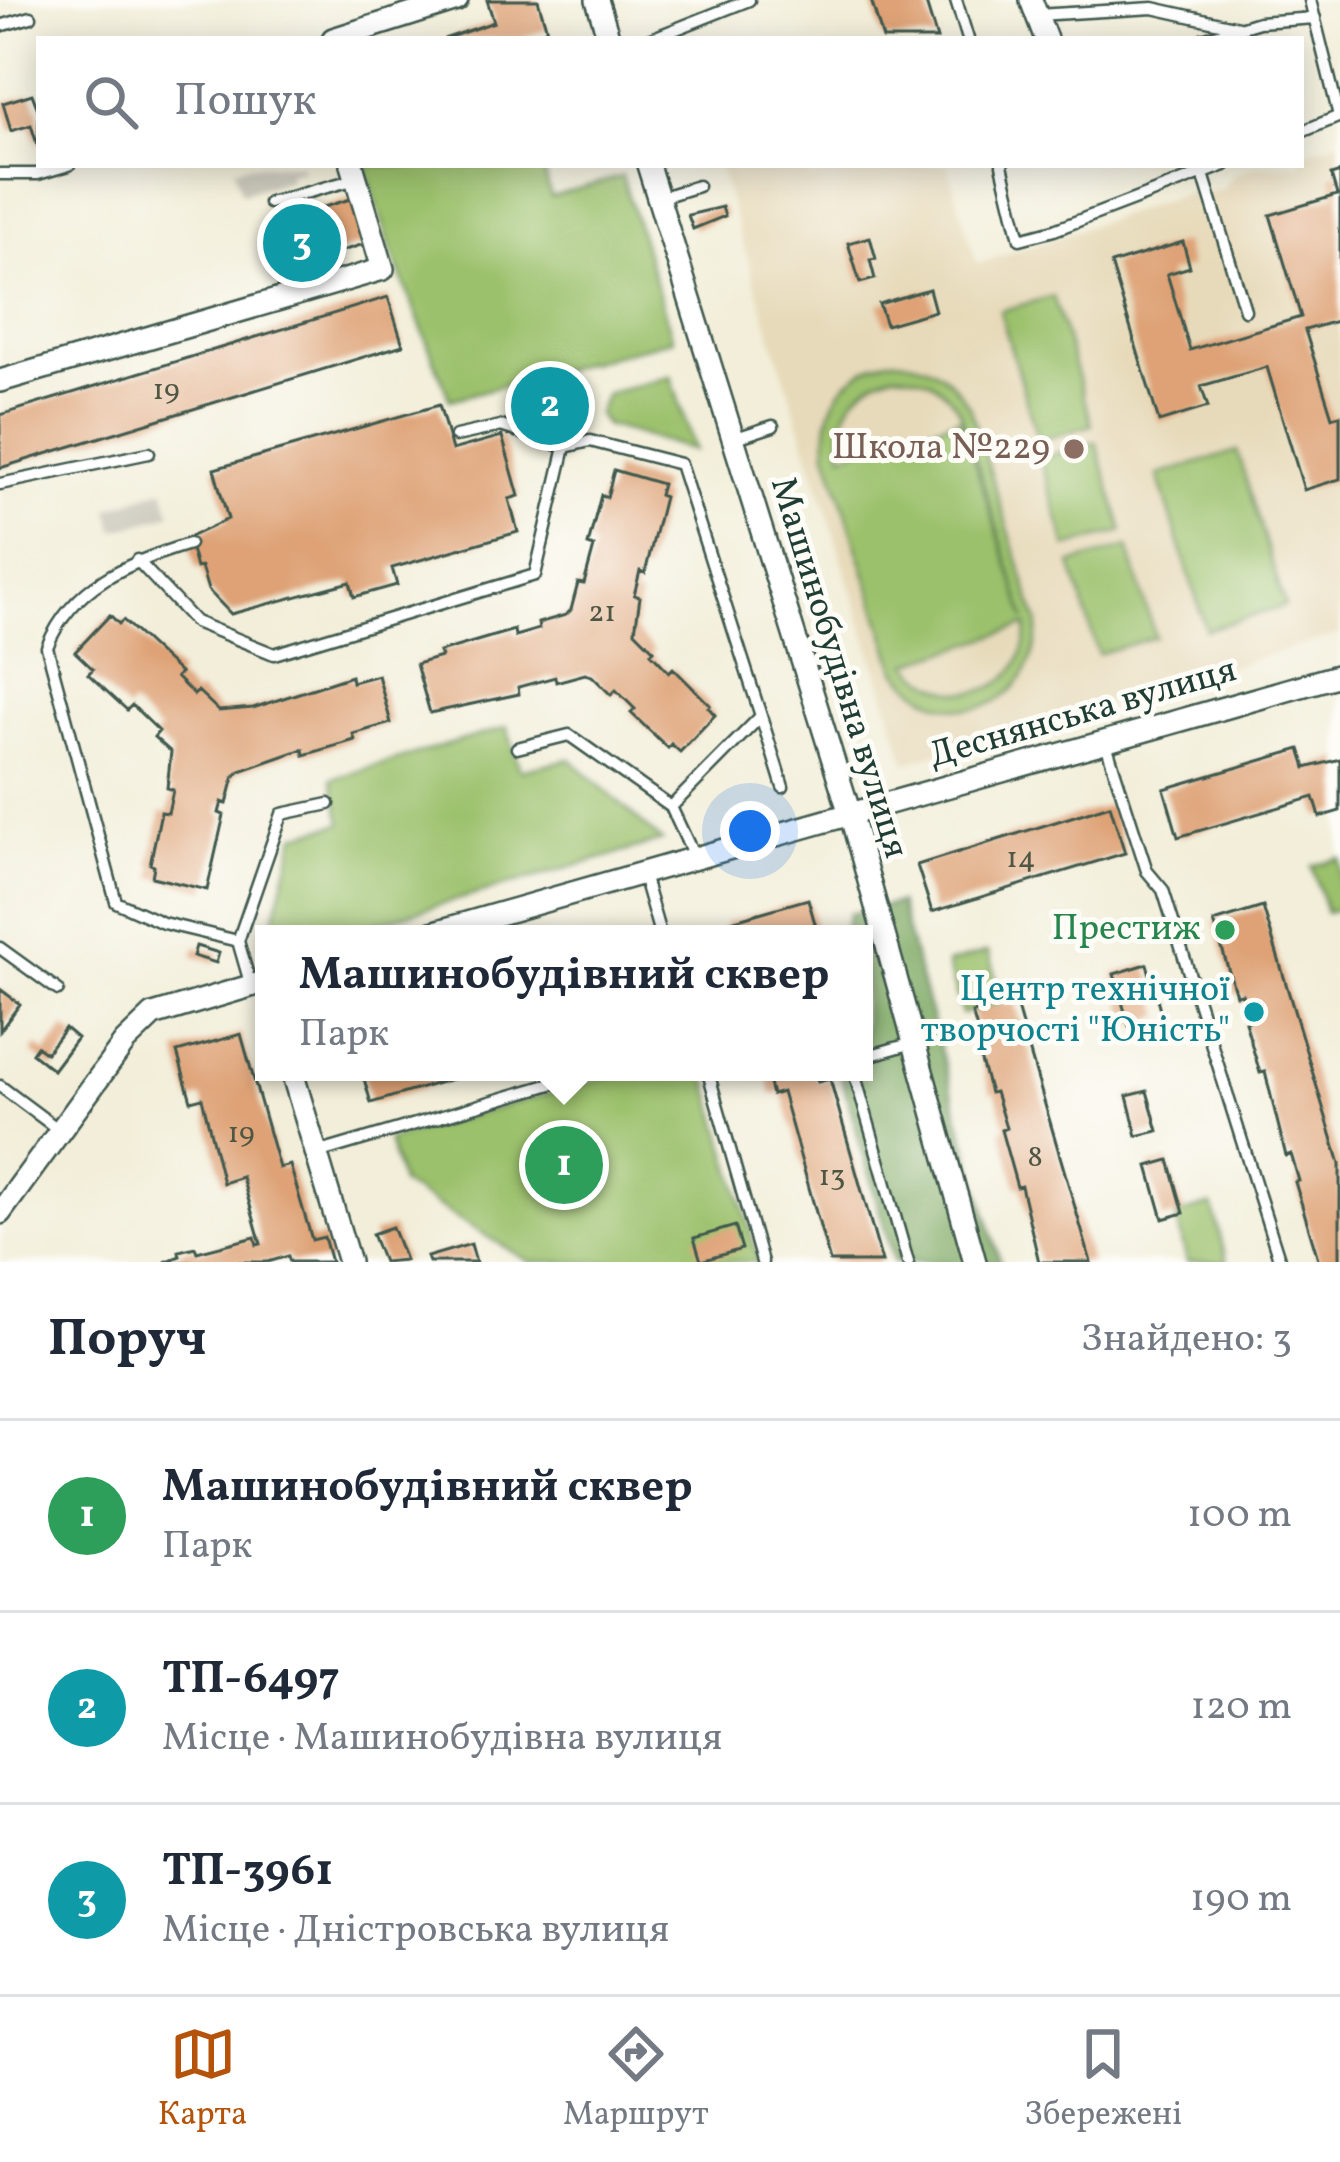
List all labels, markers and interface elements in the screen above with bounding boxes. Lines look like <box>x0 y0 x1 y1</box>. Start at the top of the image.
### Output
search box <box>36 36 1304 168</box>
icon: search <box>78 69 144 135</box>
text: Пошук <box>174 71 317 134</box>
pin: 3 <box>263 198 341 288</box>
pin: 2 <box>511 361 589 451</box>
house number: 19 <box>152 370 180 412</box>
place label: Школа №229 <box>832 424 1050 474</box>
marker: Школа №229 <box>1061 436 1087 462</box>
street label: Машинобудівна вулиця <box>756 471 920 865</box>
house number: 21 <box>588 592 616 634</box>
street label: Деснянська вулиця <box>923 646 1243 782</box>
your location <box>720 801 780 861</box>
house number: 14 <box>1006 838 1036 880</box>
place label: Престиж <box>1052 905 1201 955</box>
marker: Престиж <box>1212 917 1238 943</box>
popup <box>255 925 873 1081</box>
text: Машинобудівний сквер <box>299 945 829 1008</box>
place label: Центр технічної творчості "Юність" <box>920 966 1230 1057</box>
marker: Центр технічної творчості "Юність" <box>1241 999 1267 1025</box>
text: Парк <box>299 1008 389 1062</box>
house number: 19 <box>227 1113 255 1155</box>
pin: 1 <box>525 1120 603 1210</box>
house number: 8 <box>1027 1137 1043 1179</box>
house number: 13 <box>818 1156 846 1198</box>
text: Поруч <box>48 1305 206 1376</box>
text: Знайдено: 3 <box>1081 1313 1292 1367</box>
text: Машинобудівний сквер <box>162 1457 693 1520</box>
text: 1 <box>79 1489 95 1543</box>
text: 100 m <box>1187 1489 1292 1543</box>
text: Парк <box>162 1520 252 1574</box>
text: ТП-6497 <box>162 1649 340 1712</box>
text: 2 <box>77 1681 97 1735</box>
text: 120 m <box>1191 1681 1292 1735</box>
text: Місце · Машинобудівна вулиця <box>162 1712 722 1766</box>
text: ТП-3961 <box>162 1841 333 1904</box>
text: 3 <box>77 1873 97 1927</box>
text: 190 m <box>1190 1873 1292 1927</box>
text: Місце · Дністровська вулиця <box>162 1904 669 1958</box>
tab: Карта <box>158 2021 247 2139</box>
tab: Маршрут <box>563 2021 709 2139</box>
tab: Збережені <box>1024 2021 1182 2139</box>

